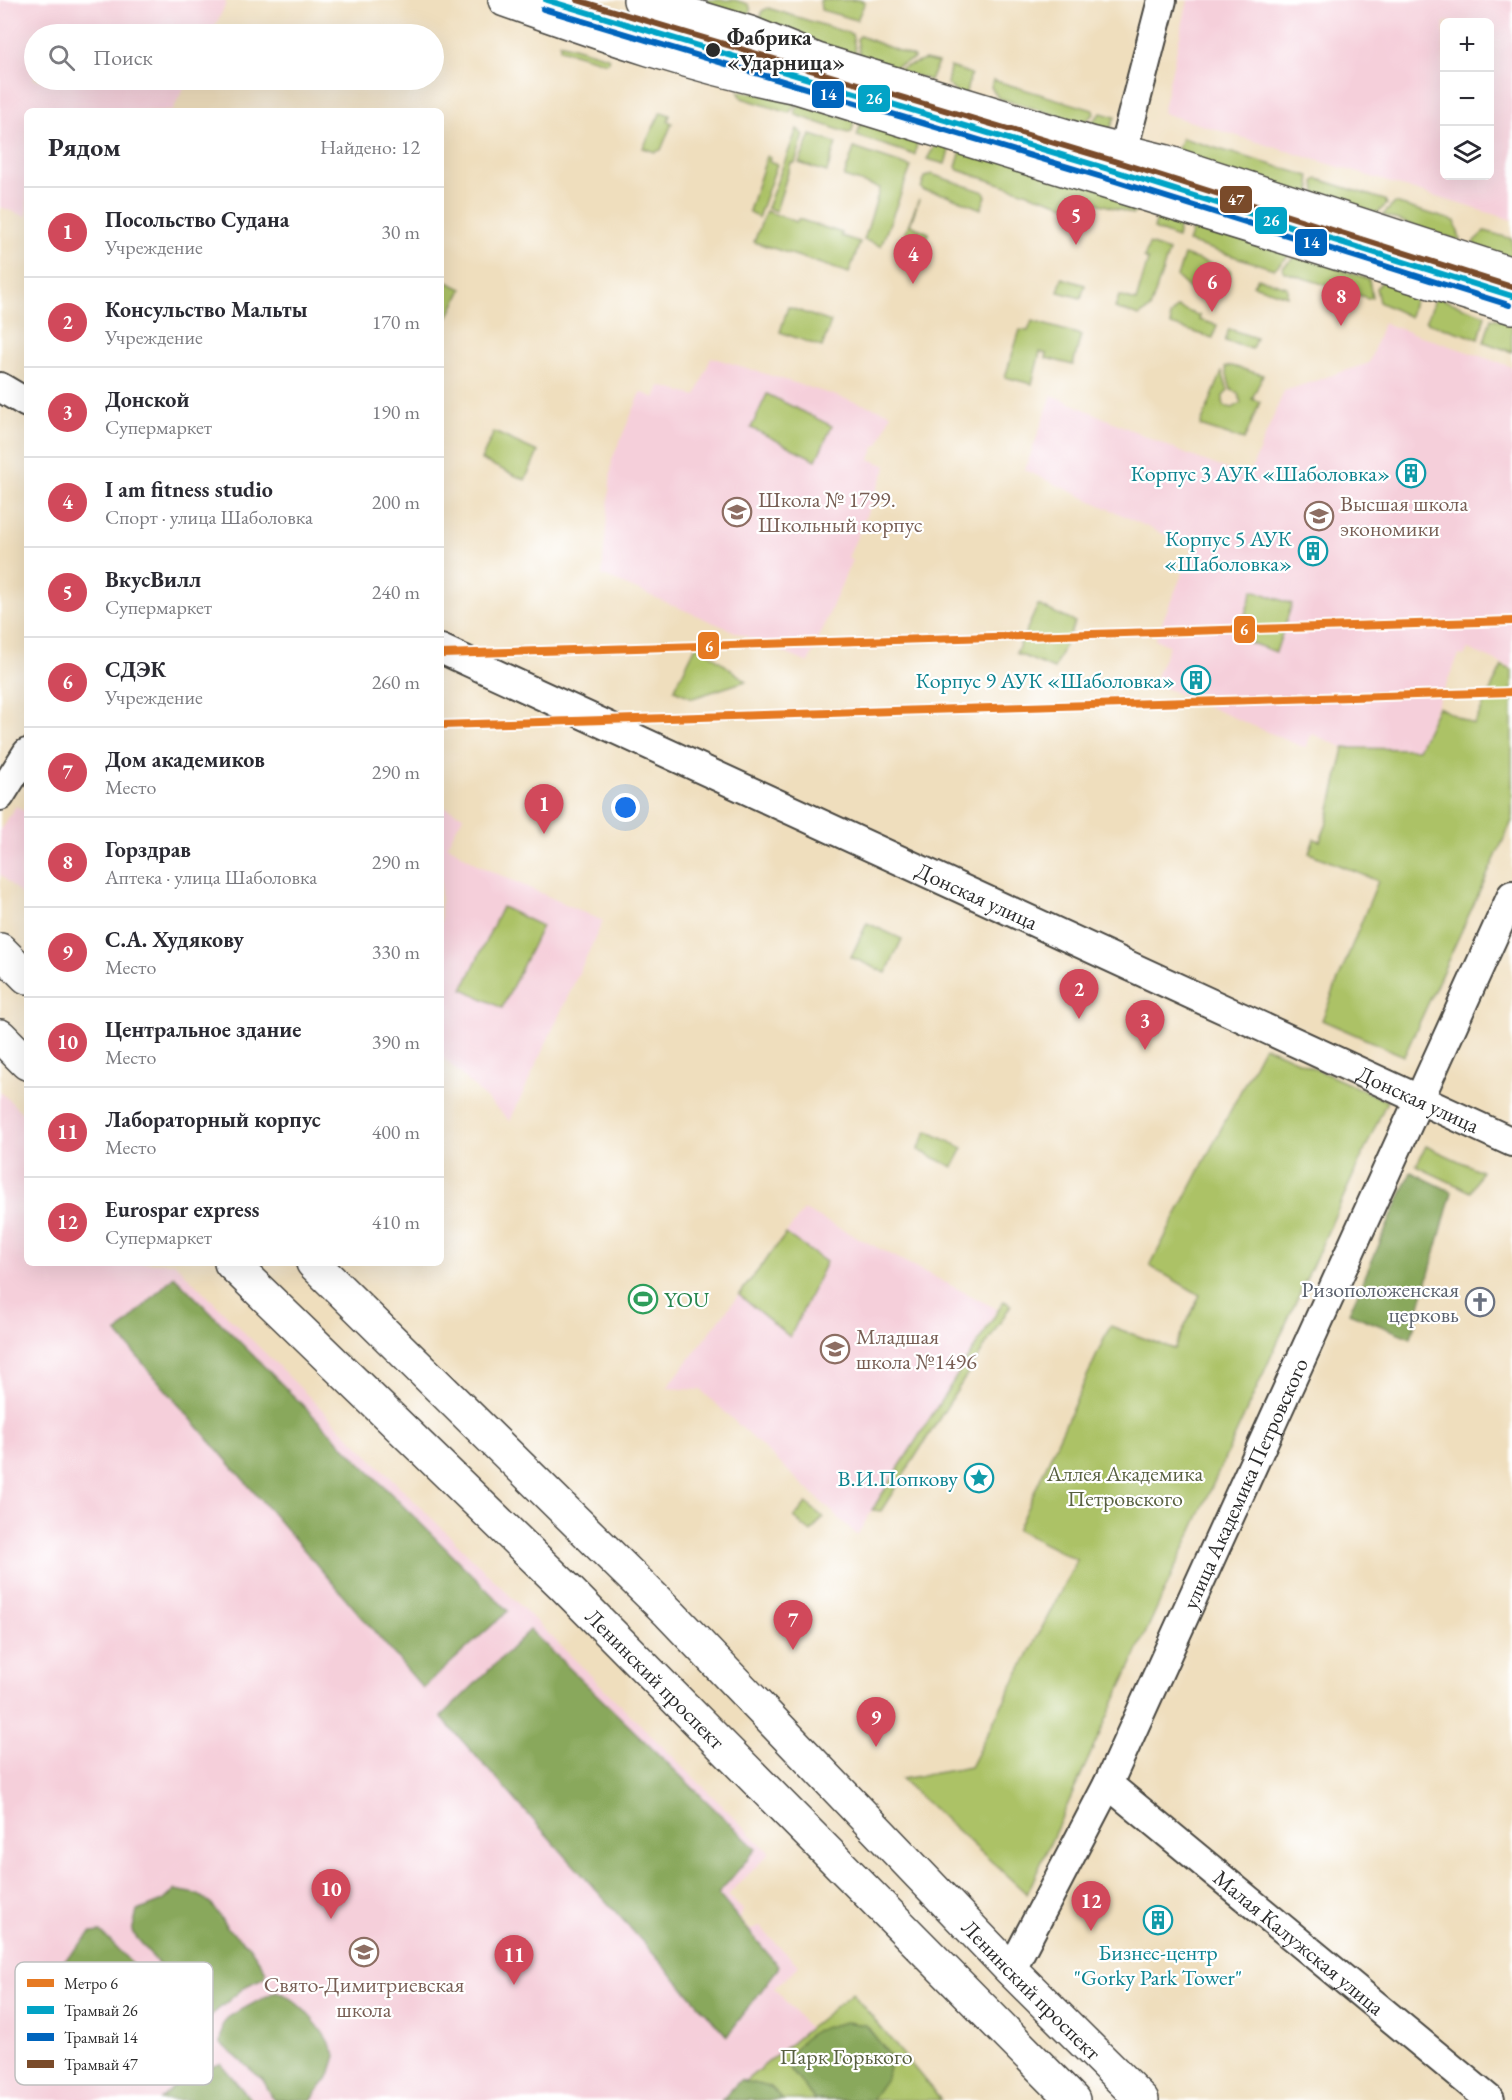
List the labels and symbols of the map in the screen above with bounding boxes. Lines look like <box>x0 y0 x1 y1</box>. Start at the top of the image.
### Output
place label: Фабрика «Ударница» <box>727 23 845 77</box>
marker: Фабрика «Ударница» <box>704 41 722 59</box>
line badge: 14 <box>811 80 845 109</box>
text: 14 <box>820 84 837 105</box>
line badge: 26 <box>857 84 891 113</box>
text: 26 <box>866 88 883 109</box>
line badge: 47 <box>1219 185 1253 214</box>
text: 47 <box>1228 189 1245 210</box>
pin: 5 <box>1056 196 1096 245</box>
line badge: 26 <box>1254 206 1288 235</box>
text: 26 <box>1263 210 1280 231</box>
line badge: 14 <box>1294 228 1328 257</box>
text: 14 <box>1303 232 1320 253</box>
pin: 4 <box>894 234 932 284</box>
pin: 6 <box>1192 262 1232 312</box>
pin: 8 <box>1322 276 1360 326</box>
building icon: Корпус 3 АУК «Шаболовка» <box>1395 457 1427 489</box>
place label: Корпус 3 АУК «Шаболовка» <box>1131 459 1390 488</box>
place label: Школа № 1799. Школьный корпус <box>758 485 923 539</box>
place label: Высшая школа экономики <box>1340 489 1468 543</box>
school or university icon: Школа № 1799. Школьный корпус <box>721 496 753 528</box>
school or university icon: Высшая школа экономики <box>1303 500 1335 532</box>
place label: Корпус 5 АУК «Шаболовка» <box>1164 524 1292 578</box>
building icon: Корпус 5 АУК «Шаболовка» <box>1297 535 1329 567</box>
line badge: 6 <box>1233 615 1256 644</box>
text: 6 <box>1240 619 1249 640</box>
line badge: 6 <box>697 631 720 660</box>
text: 6 <box>705 636 714 657</box>
building icon: Корпус 9 АУК «Шаболовка» <box>1180 664 1212 696</box>
place label: Корпус 9 АУК «Шаболовка» <box>916 666 1175 695</box>
pin: 1 <box>524 784 564 834</box>
your location <box>611 793 640 822</box>
street label: Донская улица <box>911 856 1043 937</box>
pin: 2 <box>1060 970 1098 1019</box>
pin: 3 <box>1126 1000 1164 1050</box>
street label: Донская улица <box>1353 1059 1484 1140</box>
place label: Ризоположенская церковь <box>1301 1275 1459 1329</box>
sports icon: YOU <box>627 1283 659 1315</box>
place label: YOU <box>664 1285 710 1314</box>
church icon: Ризоположенская церковь <box>1464 1286 1496 1318</box>
place label: Младшая школа №1496 <box>856 1322 977 1376</box>
school or university icon: Младшая школа №1496 <box>819 1333 851 1365</box>
street label: улица Академика Петровского <box>1175 1353 1315 1614</box>
park label: Аллея Академика Петровского <box>1046 1459 1203 1513</box>
place icon: В.И.Попкову <box>963 1462 995 1494</box>
place label: В.И.Попкову <box>838 1464 958 1493</box>
pin: 7 <box>774 1600 812 1650</box>
street label: Ленинский проспект <box>579 1602 731 1755</box>
pin: 9 <box>856 1698 896 1747</box>
street label: Малая Калужская улица <box>1207 1863 1390 2022</box>
pin: 10 <box>312 1870 350 1919</box>
pin: 12 <box>1072 1882 1110 1931</box>
building icon: Бизнес-центр "Gorky Park Tower" <box>1142 1904 1174 1936</box>
street label: Ленинский проспект <box>955 1913 1107 2066</box>
school or university icon: Свято-Димитриевская школа <box>348 1936 380 1968</box>
pin: 11 <box>494 1936 534 1985</box>
place label: Бизнес-центр "Gorky Park Tower" <box>1074 1938 1242 1992</box>
legend <box>15 1962 213 2085</box>
place label: Свято-Димитриевская школа <box>264 1970 464 2024</box>
text: Метро 6 <box>64 1973 118 1994</box>
text: Трамвай 26 <box>64 2000 138 2021</box>
text: Трамвай 14 <box>64 2027 138 2048</box>
park label: Парк Горького <box>779 2042 913 2071</box>
text: Трамвай 47 <box>64 2054 138 2075</box>

